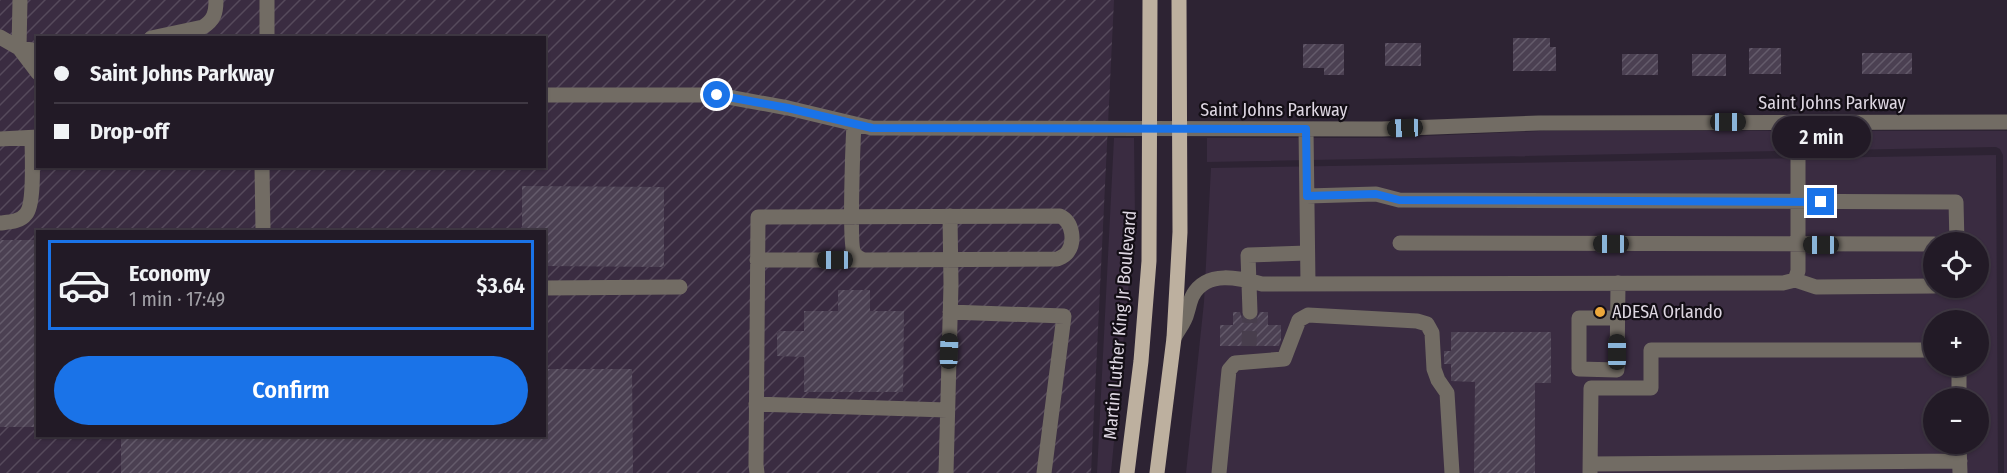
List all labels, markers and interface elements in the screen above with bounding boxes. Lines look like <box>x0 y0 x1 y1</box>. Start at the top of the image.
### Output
text: Saint Johns Parkway <box>90 60 274 87</box>
route start <box>703 81 730 108</box>
street label: Saint Johns Parkway <box>1758 92 1906 114</box>
street label: Saint Johns Parkway <box>1200 99 1348 121</box>
car <box>1710 113 1746 131</box>
callout: 2 min <box>1772 115 1870 157</box>
text: Drop-off <box>90 118 169 145</box>
car <box>1387 118 1423 138</box>
text: 2 min <box>1799 125 1844 149</box>
route end <box>1807 188 1834 215</box>
street label: Martin Luther King Jr Boulevard <box>1099 210 1141 440</box>
map controls <box>1923 232 1989 454</box>
button: locate <box>1923 232 1989 298</box>
car <box>1593 235 1629 253</box>
car <box>1803 236 1839 254</box>
car <box>817 251 853 269</box>
icon: car <box>57 258 111 312</box>
text: Economy <box>129 260 210 287</box>
text: $3.64 <box>477 272 525 299</box>
text: 1 min · 17:49 <box>129 287 225 311</box>
place label: ADESA Orlando <box>1612 301 1722 323</box>
marker: ADESA Orlando <box>1593 305 1607 319</box>
button: + <box>1923 310 1989 376</box>
car <box>939 333 959 369</box>
car <box>1608 334 1626 370</box>
button: Confirm <box>54 356 528 425</box>
button: − <box>1923 388 1989 454</box>

